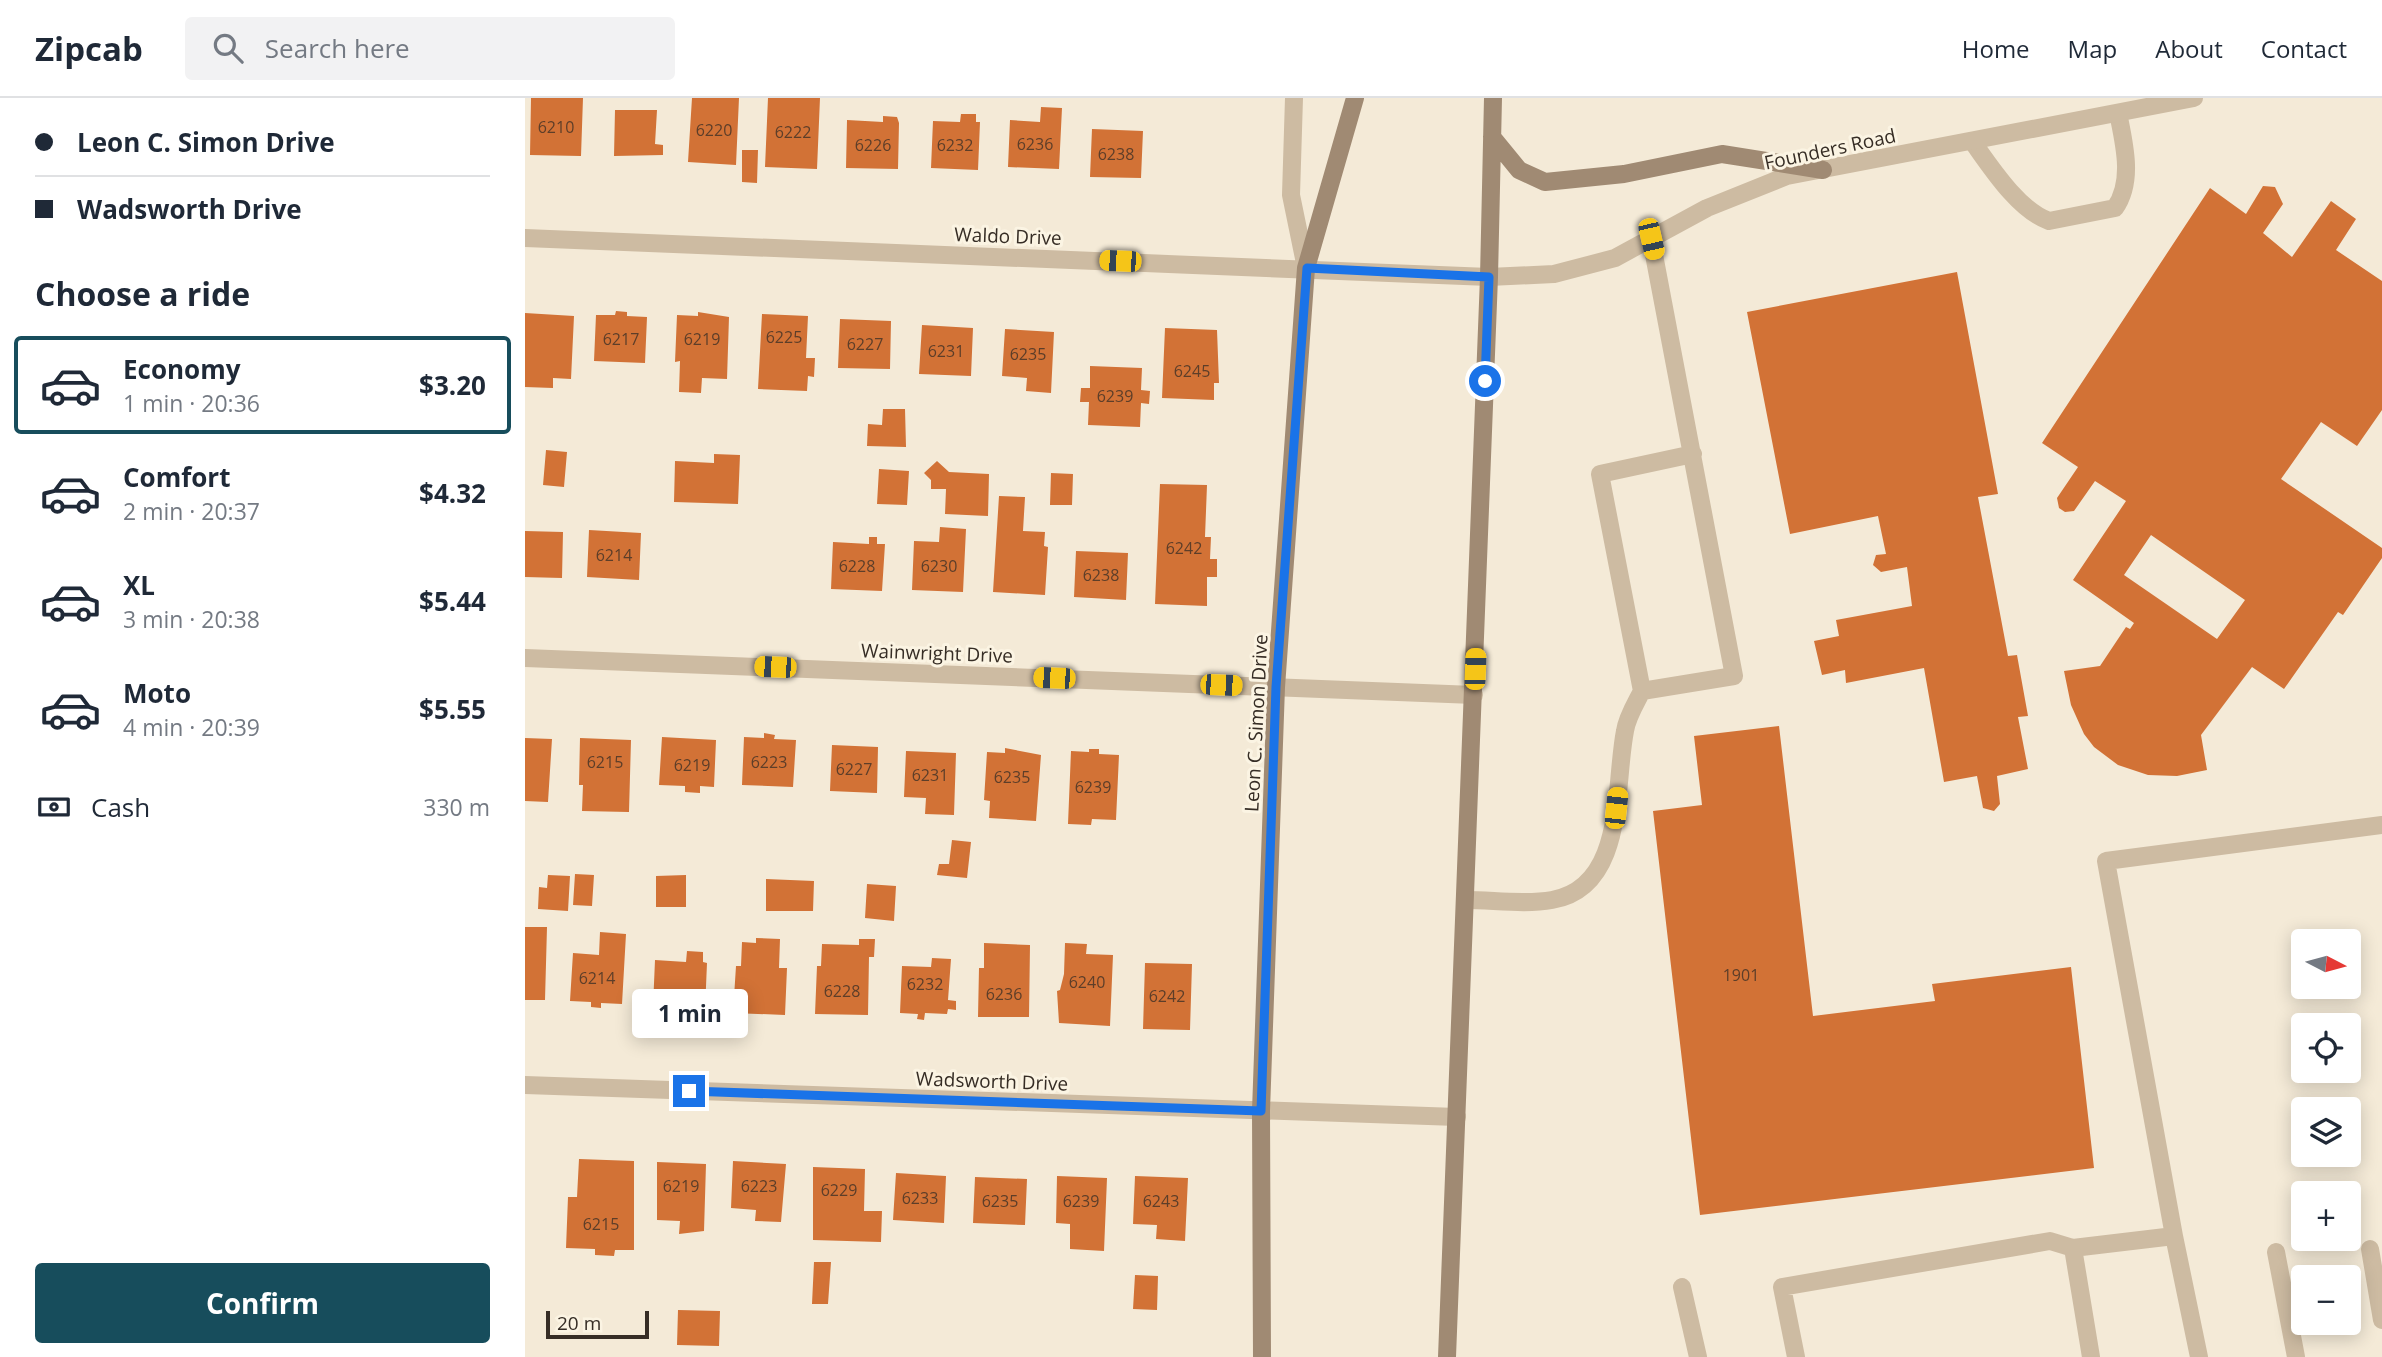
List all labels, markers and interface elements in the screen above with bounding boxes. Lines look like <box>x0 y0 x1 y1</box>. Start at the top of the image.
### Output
search box <box>185 17 675 80</box>
text: Zipcab <box>35 26 143 71</box>
icon: search <box>209 29 247 67</box>
text: Search here <box>265 30 410 66</box>
text: Home <box>1962 32 2030 65</box>
text: Map <box>2068 32 2117 65</box>
text: About <box>2155 32 2223 65</box>
text: Contact <box>2261 32 2347 65</box>
house number: 6210 <box>538 116 574 138</box>
house number: 6220 <box>696 119 732 141</box>
house number: 6222 <box>775 121 811 143</box>
street label: Founders Road <box>1762 122 1898 176</box>
text: Leon C. Simon Drive <box>77 124 335 160</box>
house number: 6236 <box>1017 133 1053 155</box>
house number: 6226 <box>855 134 891 156</box>
house number: 6232 <box>937 134 973 156</box>
house number: 6238 <box>1098 143 1134 165</box>
text: Wadsworth Drive <box>77 191 302 227</box>
car <box>1637 216 1666 262</box>
street label: Waldo Drive <box>954 221 1062 251</box>
car <box>1099 250 1142 272</box>
text: Choose a ride <box>35 272 250 315</box>
house number: 6225 <box>766 326 802 348</box>
house number: 6217 <box>603 328 639 350</box>
house number: 6219 <box>684 328 720 350</box>
house number: 6227 <box>847 333 883 355</box>
house number: 6231 <box>928 340 964 362</box>
house number: 6235 <box>1010 343 1046 365</box>
text: Economy <box>123 351 241 387</box>
icon: car <box>39 354 102 417</box>
house number: 6245 <box>1174 360 1210 382</box>
route start <box>1469 365 1501 397</box>
text: $3.20 <box>419 367 486 403</box>
house number: 6239 <box>1097 385 1133 407</box>
text: 1 min · 20:36 <box>123 387 260 419</box>
text: Comfort <box>123 459 230 495</box>
icon: car <box>39 462 102 525</box>
text: $4.32 <box>419 475 486 511</box>
text: 2 min · 20:37 <box>123 495 260 527</box>
house number: 6242 <box>1166 537 1202 559</box>
house number: 6214 <box>596 544 632 566</box>
house number: 6228 <box>839 555 875 577</box>
house number: 6230 <box>921 555 957 577</box>
house number: 6238 <box>1083 564 1119 586</box>
text: XL <box>123 567 155 603</box>
icon: car <box>39 570 102 633</box>
text: $5.44 <box>419 583 486 619</box>
text: 3 min · 20:38 <box>123 603 260 635</box>
street label: Leon C. Simon Drive <box>1238 634 1274 812</box>
street label: Wainwright Drive <box>861 637 1013 669</box>
car <box>1464 648 1487 690</box>
car <box>754 656 797 678</box>
car <box>1033 667 1076 689</box>
car <box>1200 674 1243 696</box>
text: Moto <box>123 675 191 711</box>
icon: car <box>39 678 102 741</box>
text: $5.55 <box>419 691 486 727</box>
text: 4 min · 20:39 <box>123 711 260 743</box>
house number: 6215 <box>587 751 623 773</box>
house number: 6223 <box>751 751 787 773</box>
house number: 6219 <box>674 754 710 776</box>
house number: 6227 <box>836 758 872 780</box>
house number: 6231 <box>912 764 948 786</box>
house number: 6235 <box>994 766 1030 788</box>
house number: 6239 <box>1075 776 1111 798</box>
car <box>1604 786 1629 830</box>
icon: cash <box>35 788 73 826</box>
text: Cash <box>91 789 150 825</box>
text: 330 m <box>423 791 490 823</box>
north arrow <box>2291 929 2361 999</box>
map controls <box>2291 929 2361 1335</box>
house number: 1901 <box>1723 964 1759 986</box>
house number: 6214 <box>579 967 615 989</box>
house number: 6240 <box>1069 971 1105 993</box>
house number: 6232 <box>907 973 943 995</box>
house number: 6228 <box>824 980 860 1002</box>
house number: 6236 <box>986 983 1022 1005</box>
house number: 6242 <box>1149 985 1185 1007</box>
callout: 1 min <box>631 990 747 1038</box>
text: 1 min <box>658 997 722 1029</box>
button: locate <box>2291 1013 2361 1083</box>
street label: Wadsworth Drive <box>915 1065 1069 1097</box>
route end <box>673 1075 705 1107</box>
button: layers <box>2291 1097 2361 1167</box>
house number: 6219 <box>663 1175 699 1197</box>
house number: 6223 <box>741 1175 777 1197</box>
house number: 6229 <box>821 1179 857 1201</box>
button: + <box>2291 1181 2361 1251</box>
house number: 6233 <box>902 1187 938 1209</box>
house number: 6235 <box>982 1190 1018 1212</box>
house number: 6239 <box>1063 1190 1099 1212</box>
house number: 6243 <box>1143 1190 1179 1212</box>
house number: 6215 <box>583 1213 619 1235</box>
button: Confirm <box>35 1263 490 1343</box>
button: − <box>2291 1265 2361 1335</box>
scale bar <box>546 1308 649 1340</box>
text: 20 m <box>557 1310 601 1336</box>

